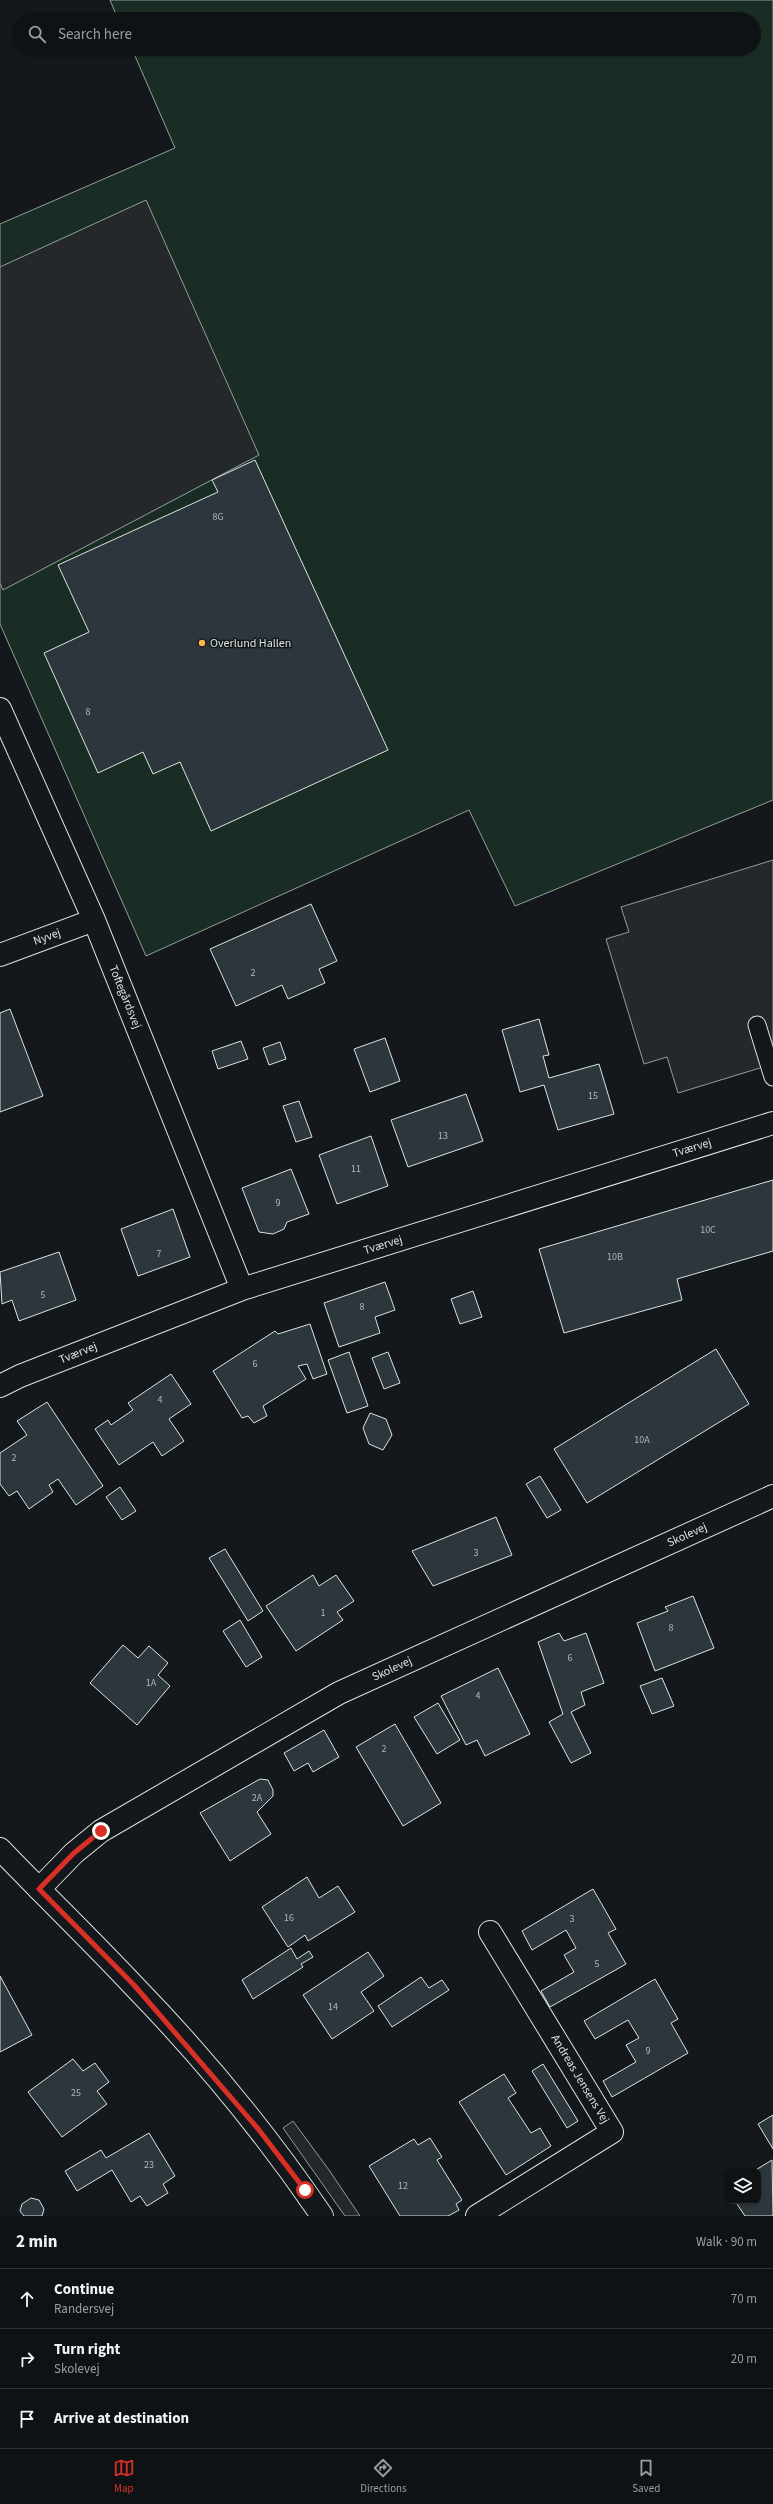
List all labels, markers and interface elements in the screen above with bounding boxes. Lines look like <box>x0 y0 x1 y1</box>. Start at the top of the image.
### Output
search box <box>12 12 761 56</box>
icon: search <box>26 23 48 45</box>
text: Search here <box>58 24 132 45</box>
house number: 8G <box>212 510 224 524</box>
place label: Overlund Hallen <box>210 635 291 652</box>
marker: Overlund Hallen <box>197 638 207 648</box>
house number: 8 <box>86 705 91 719</box>
street label: Nyvej <box>31 924 63 950</box>
street label: Toftegårdsvej <box>105 963 145 1031</box>
house number: 2 <box>251 966 256 980</box>
house number: 15 <box>588 1089 598 1103</box>
house number: 13 <box>438 1129 448 1143</box>
street label: Tværvej <box>671 1134 713 1162</box>
house number: 11 <box>351 1162 361 1176</box>
house number: 9 <box>276 1196 281 1210</box>
house number: 10C <box>700 1223 716 1237</box>
street label: Tværvej <box>362 1231 404 1259</box>
house number: 7 <box>157 1247 162 1261</box>
house number: 10B <box>607 1250 623 1264</box>
house number: 5 <box>41 1288 46 1302</box>
house number: 8 <box>360 1300 365 1314</box>
street label: Tværvej <box>56 1338 100 1368</box>
house number: 6 <box>253 1357 258 1371</box>
house number: 4 <box>158 1393 163 1407</box>
house number: 10A <box>634 1433 650 1447</box>
house number: 2 <box>12 1451 17 1465</box>
street label: Skolevej <box>664 1519 710 1551</box>
house number: 3 <box>474 1546 479 1560</box>
house number: 1 <box>321 1606 326 1620</box>
house number: 8 <box>669 1621 674 1635</box>
house number: 6 <box>568 1651 573 1665</box>
street label: Skolevej <box>369 1652 415 1686</box>
house number: 1A <box>146 1676 157 1690</box>
house number: 4 <box>476 1689 481 1703</box>
house number: 2 <box>382 1742 387 1756</box>
house number: 2A <box>252 1791 263 1805</box>
route end <box>92 1822 110 1840</box>
house number: 16 <box>284 1911 294 1925</box>
house number: 3 <box>570 1912 575 1926</box>
house number: 5 <box>595 1957 600 1971</box>
house number: 14 <box>328 2000 338 2014</box>
street label: Andreas Jensens Vej <box>547 2031 613 2127</box>
house number: 9 <box>646 2044 651 2058</box>
house number: 25 <box>71 2086 81 2100</box>
house number: 23 <box>144 2158 154 2172</box>
map controls <box>725 2168 761 2204</box>
button: layers <box>725 2168 761 2204</box>
house number: 12 <box>398 2179 408 2193</box>
route start <box>296 2181 314 2199</box>
text: 2 min <box>16 2230 57 2254</box>
text: Walk · 90 m <box>696 2233 757 2251</box>
text: Continue <box>54 2279 114 2300</box>
icon: ahead <box>16 2288 38 2310</box>
text: 70 m <box>731 2290 757 2308</box>
text: Randersvej <box>54 2300 114 2318</box>
text: Turn right <box>54 2339 120 2360</box>
icon: right <box>16 2348 38 2370</box>
text: 20 m <box>731 2350 757 2368</box>
text: Skolevej <box>54 2360 100 2378</box>
icon: arrive <box>16 2408 38 2430</box>
text: Arrive at destination <box>54 2408 189 2429</box>
tab: Map <box>113 2457 135 2496</box>
tab: Directions <box>360 2457 407 2496</box>
tab: Saved <box>632 2457 660 2496</box>

